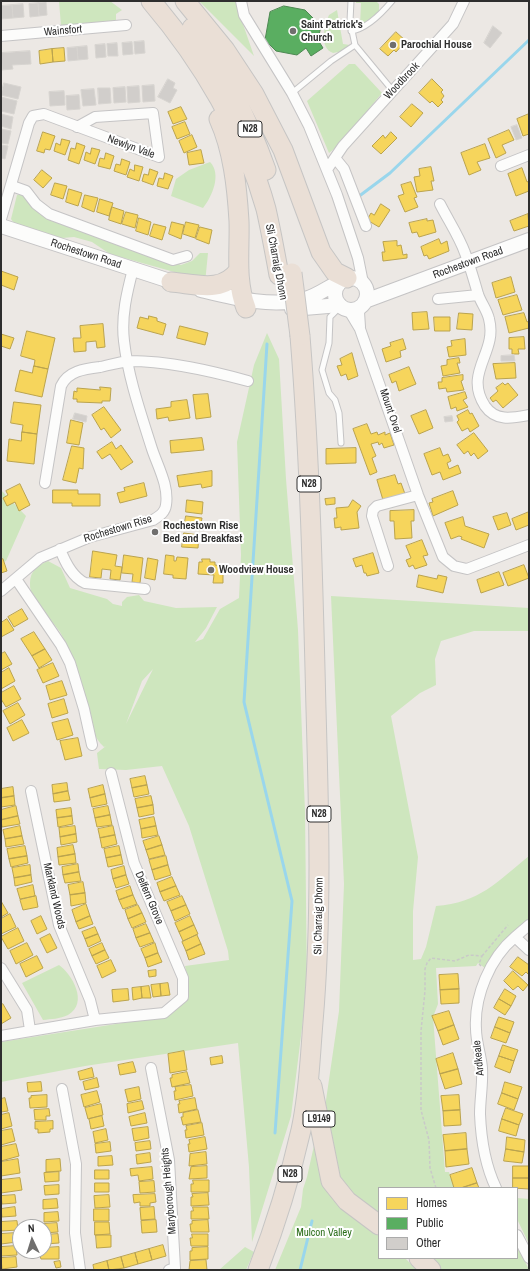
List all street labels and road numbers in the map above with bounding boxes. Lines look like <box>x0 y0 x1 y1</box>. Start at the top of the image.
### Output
street label: Wainsfort <box>43 23 83 39</box>
street label: Woodbrook <box>381 60 423 102</box>
road number: N28 <box>238 121 262 137</box>
street label: Newlyn Vale <box>106 132 156 162</box>
street label: Sli Charraig Dhonn <box>262 223 290 301</box>
street label: Rochestown Road <box>49 236 123 272</box>
street label: Rochestown Road <box>431 244 505 282</box>
street label: Mount Ovel <box>376 387 404 435</box>
road number: N28 <box>297 476 321 492</box>
street label: Rochestown Rise <box>82 512 154 546</box>
road number: N28 <box>307 806 331 822</box>
street label: Markland Woods <box>40 862 68 930</box>
street label: Delfern Grove <box>132 870 166 926</box>
street label: Sli Charraig Dhonn <box>312 877 326 955</box>
street label: Ardkeale <box>471 1040 487 1076</box>
road number: L9149 <box>303 1111 335 1127</box>
street label: Maryborough Heights <box>159 1147 179 1235</box>
road number: N28 <box>278 1166 302 1182</box>

